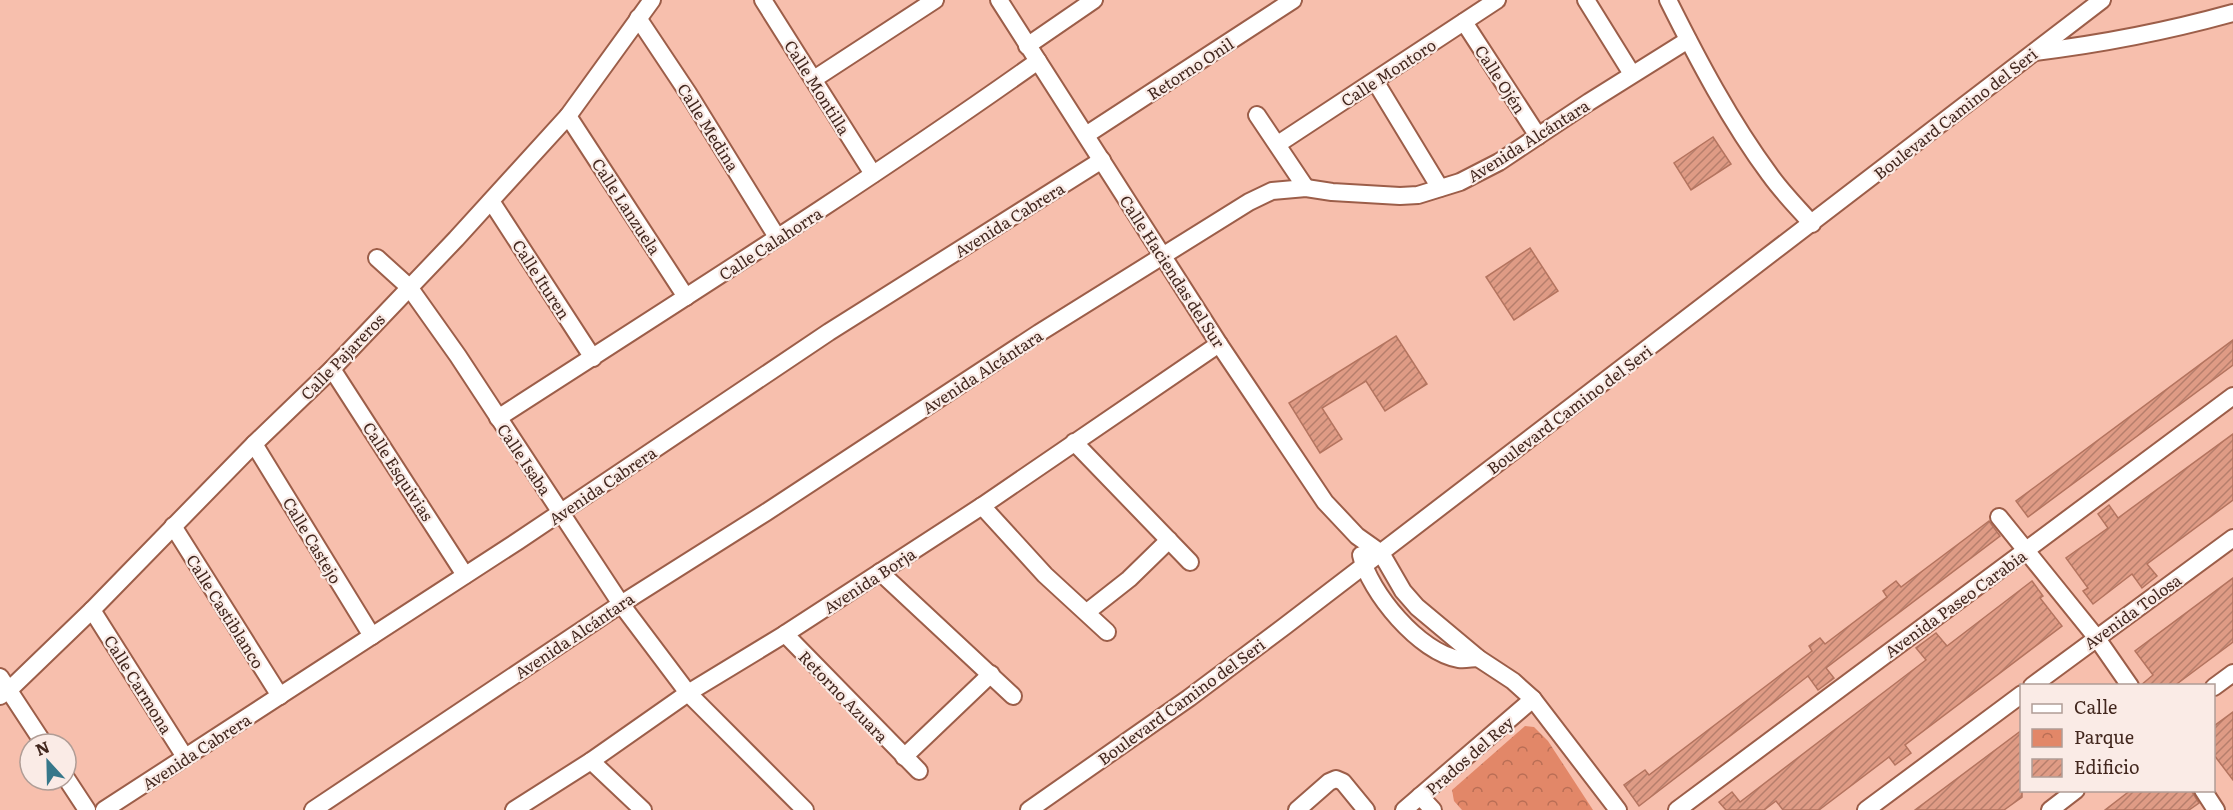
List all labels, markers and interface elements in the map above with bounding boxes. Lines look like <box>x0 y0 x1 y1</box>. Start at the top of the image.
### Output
street label: Retorno Onil <box>1142 31 1238 105</box>
street label: Calle Montoro <box>1336 32 1440 112</box>
street label: Calle Montilla <box>779 35 857 139</box>
street label: Calle Ojén <box>1470 40 1532 118</box>
street label: Boulevard Camino del Seri <box>1868 41 2042 185</box>
street label: Calle Medina <box>672 78 746 176</box>
street label: Avenida Alcántara <box>1462 93 1594 187</box>
street label: Calle Lanzuela <box>587 153 667 259</box>
street label: Avenida Cabrera <box>949 175 1069 262</box>
street label: Calle Haciendas del Sur <box>1115 190 1232 352</box>
street label: Calle Calahorra <box>714 200 827 285</box>
street label: Calle Ituren <box>507 235 577 324</box>
street label: Calle Pajareros <box>294 307 390 405</box>
street label: Avenida Alcántara <box>917 323 1047 419</box>
street label: Boulevard Camino del Seri <box>1481 339 1657 479</box>
street label: Calle Esquivias <box>358 417 440 525</box>
street label: Calle Isaba <box>492 418 558 500</box>
street label: Avenida Cabrera <box>543 440 661 530</box>
street label: Calle Castejo <box>278 492 348 588</box>
street label: Avenida Borja <box>818 541 920 619</box>
street label: Avenida Paseo Carabia <box>1879 543 2031 663</box>
street label: Calle Castiblanco <box>181 549 271 673</box>
street label: Avenida Tolosa <box>2078 567 2186 655</box>
street label: Avenida Alcántara <box>509 586 639 684</box>
street label: Calle Carmona <box>99 630 179 738</box>
street label: Boulevard Camino del Seri <box>1092 632 1270 770</box>
street label: Retorno Azuara <box>794 645 894 748</box>
legend <box>2020 684 2215 792</box>
text: Calle <box>2074 693 2117 720</box>
street label: Avenida Cabrera <box>137 707 255 795</box>
street label: Prados del Rey <box>1420 709 1519 800</box>
text: Parque <box>2074 723 2134 750</box>
north arrow <box>18 732 78 792</box>
text: N <box>31 734 53 761</box>
text: Edificio <box>2074 753 2140 780</box>

